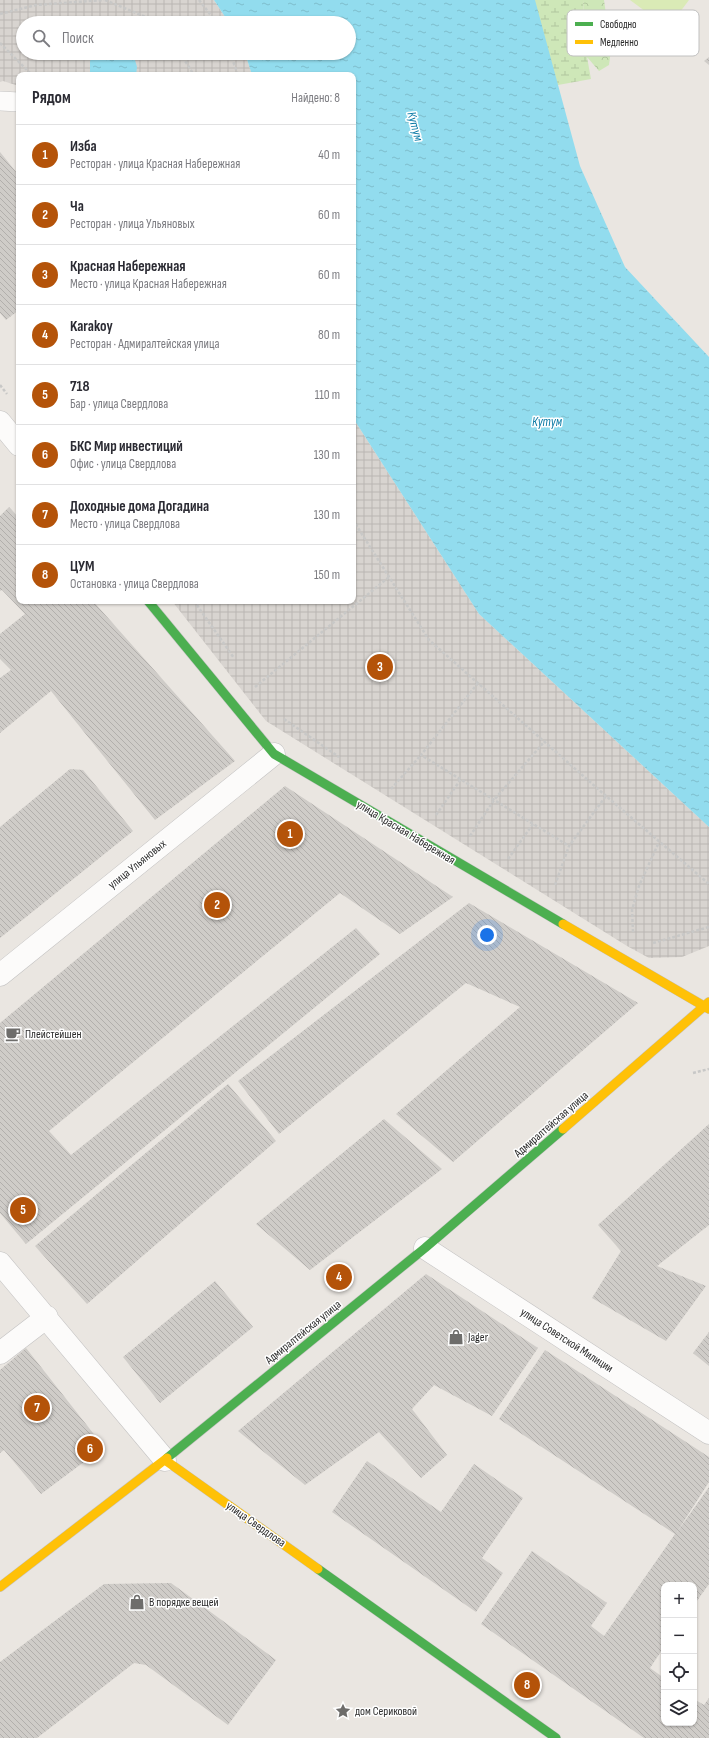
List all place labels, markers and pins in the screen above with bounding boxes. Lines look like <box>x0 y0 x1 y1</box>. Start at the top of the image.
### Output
pin: 3 <box>367 652 393 682</box>
pin: 1 <box>277 819 303 849</box>
pin: 2 <box>204 890 230 920</box>
cafe icon: Плейстейшен <box>4 1025 22 1043</box>
place label: Плейстейшен <box>25 1027 82 1042</box>
pin: 5 <box>10 1195 36 1225</box>
pin: 4 <box>326 1262 352 1292</box>
shop icon: Jager <box>447 1328 465 1346</box>
place label: Jager <box>467 1330 489 1345</box>
pin: 7 <box>24 1393 50 1423</box>
pin: 6 <box>77 1434 103 1464</box>
shop icon: В порядке вещей <box>128 1593 146 1611</box>
place label: В порядке вещей <box>149 1595 219 1610</box>
pin: 8 <box>514 1670 540 1700</box>
place icon: дом Сериковой <box>334 1702 352 1720</box>
place label: дом Сериковой <box>355 1704 417 1719</box>

